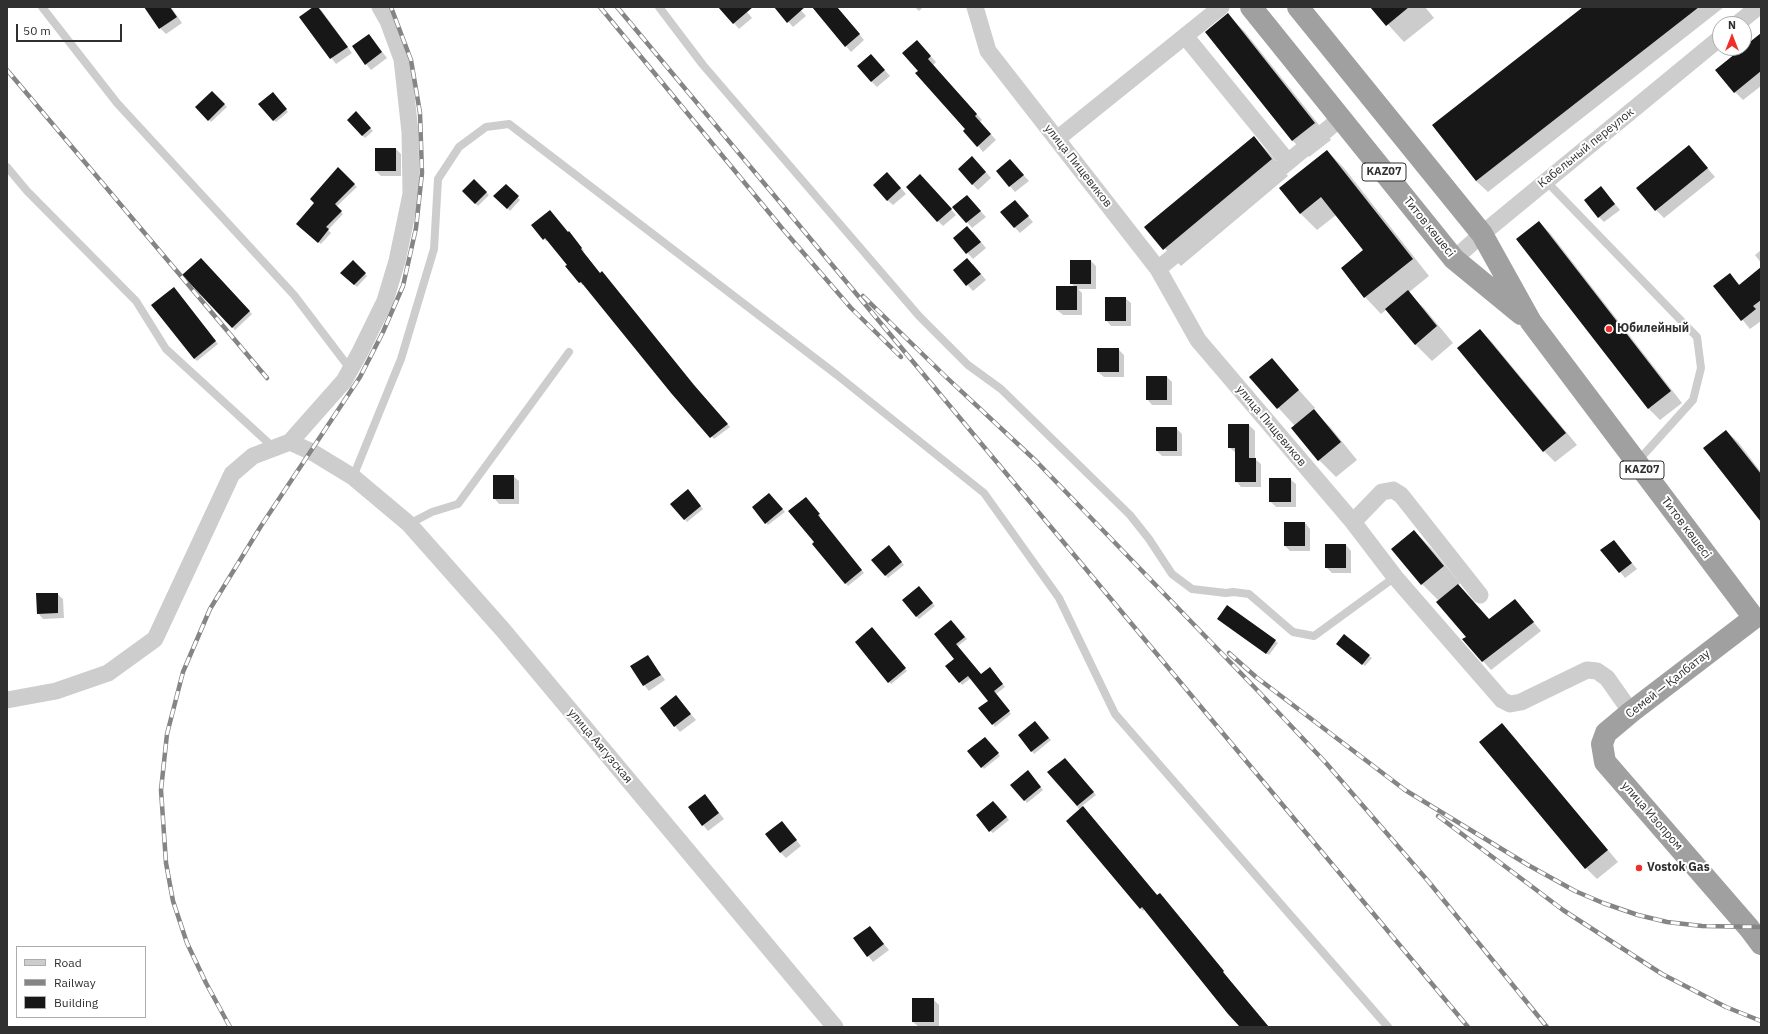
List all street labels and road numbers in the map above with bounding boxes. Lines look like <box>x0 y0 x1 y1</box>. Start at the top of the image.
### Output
street label: Кабельный переулок <box>1535 105 1637 191</box>
street label: улица Пищевиков <box>1041 122 1115 210</box>
road number: KAZ07 <box>1362 163 1406 181</box>
street label: Титов көшесі <box>1400 194 1458 260</box>
street label: улица Пищевиков <box>1233 382 1309 470</box>
road number: KAZ07 <box>1620 461 1664 479</box>
street label: Титов көшесі <box>1658 494 1714 562</box>
street label: Семей — Қалбатау <box>1623 647 1713 721</box>
street label: улица Аягузская <box>565 706 635 786</box>
street label: улица Изопром <box>1618 779 1686 853</box>

